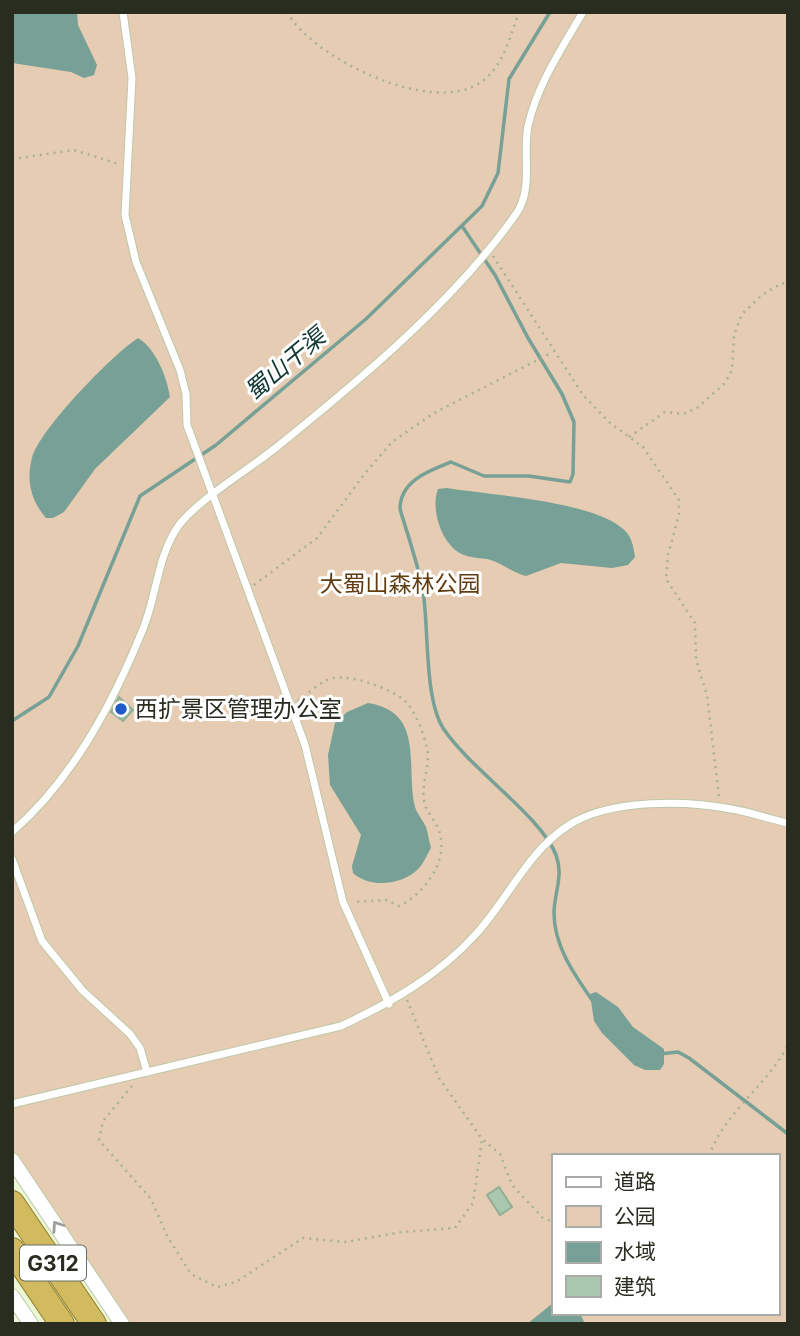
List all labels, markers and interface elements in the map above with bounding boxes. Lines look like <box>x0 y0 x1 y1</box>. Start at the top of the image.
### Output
water label: 蜀山干渠 <box>239 320 333 406</box>
park label: 大蜀山森林公园 <box>320 570 481 598</box>
place label: 西扩景区管理办公室 <box>135 695 342 723</box>
marker: 西扩景区管理办公室 <box>113 701 129 717</box>
legend <box>552 1154 779 1315</box>
text: 道路 <box>614 1169 656 1194</box>
text: 公园 <box>614 1204 656 1229</box>
one-way arrow <box>52 1221 65 1234</box>
text: 水域 <box>614 1239 656 1264</box>
road number: G312 <box>20 1246 86 1280</box>
text: 建筑 <box>614 1274 656 1299</box>

